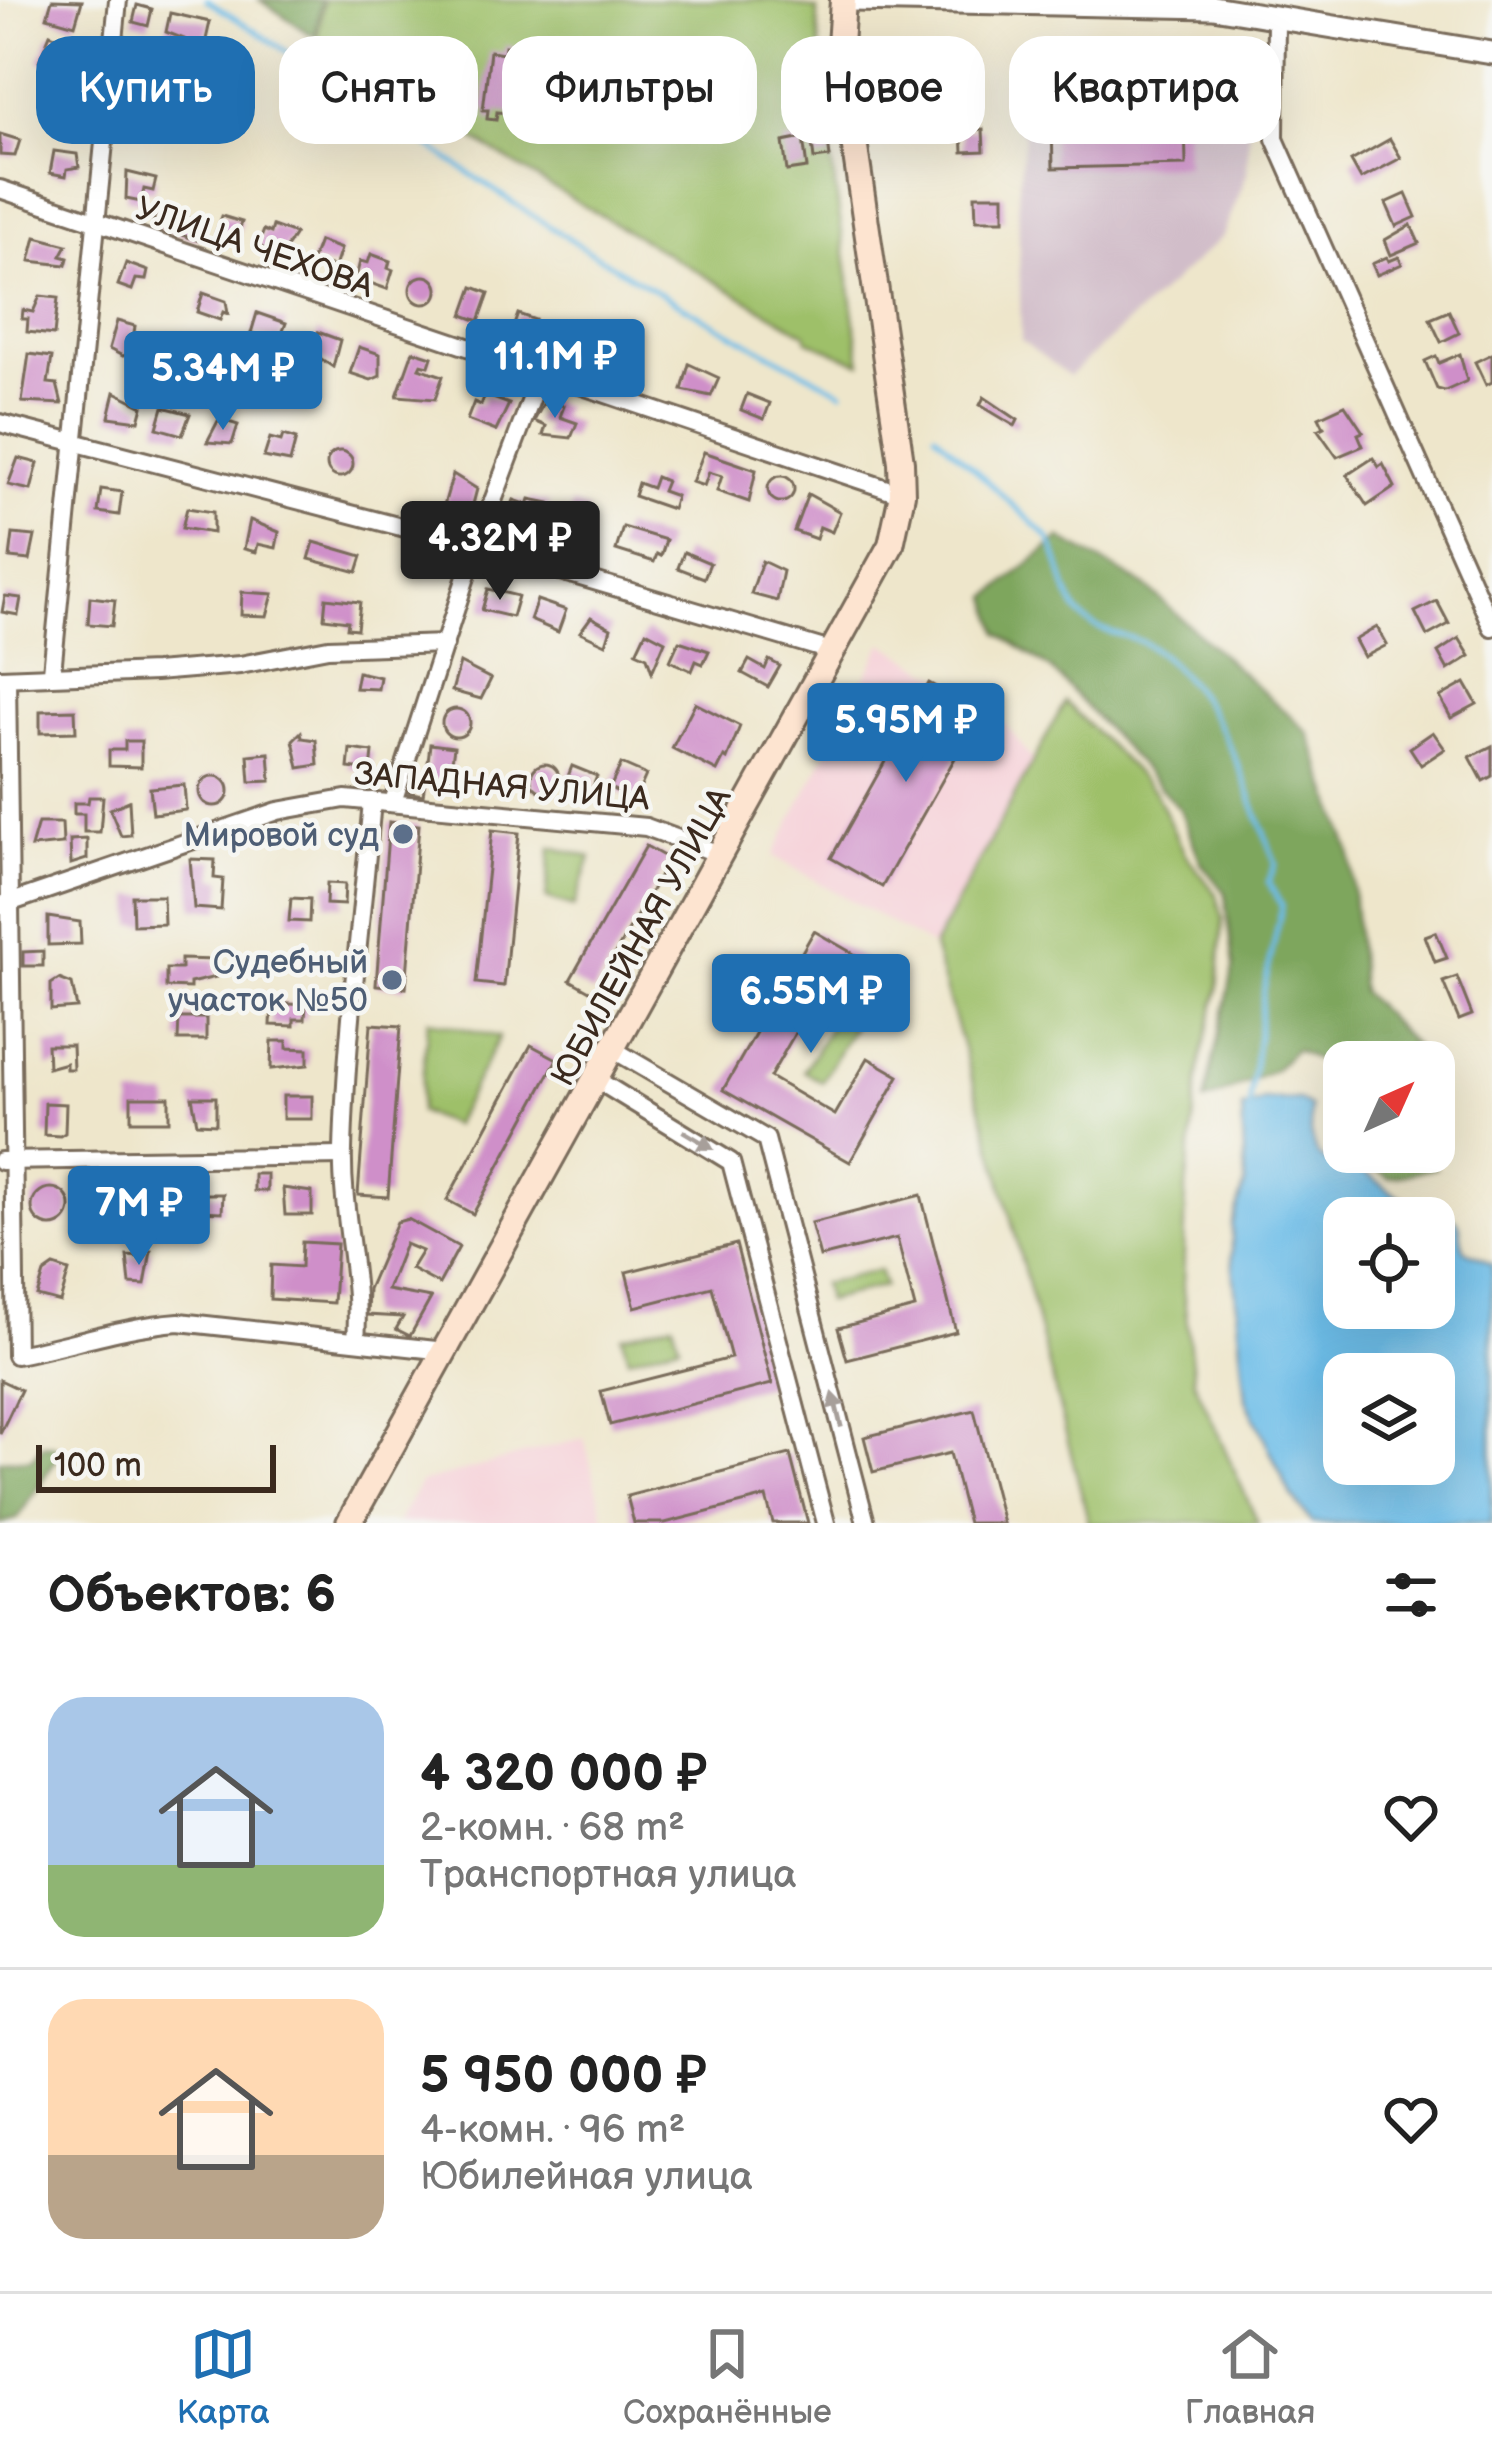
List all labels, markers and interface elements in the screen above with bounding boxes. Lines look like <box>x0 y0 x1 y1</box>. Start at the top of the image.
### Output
chip: Купить <box>36 36 255 144</box>
chip: Снять <box>279 36 478 144</box>
chip: Фильтры <box>502 36 757 144</box>
chip: Новое <box>781 36 985 144</box>
chip: Квартира <box>1009 36 1281 144</box>
street label: УЛИЦА ЧЕХОВА <box>130 189 379 308</box>
pin: 11.1M ₽ <box>444 319 666 421</box>
pin: 5.34M ₽ <box>112 331 334 433</box>
text: 11.1M ₽ <box>493 334 617 381</box>
text: 5.34M ₽ <box>151 346 295 393</box>
pin: 4.32M ₽ <box>389 501 611 603</box>
text: 4.32M ₽ <box>428 516 572 563</box>
pin: 5.95M ₽ <box>795 683 1017 785</box>
text: 5.95M ₽ <box>834 698 978 745</box>
street label: ЗАПАДНАЯ УЛИЦА <box>353 754 652 820</box>
street label: ЮБИЛЕЙНАЯ УЛИЦА <box>543 780 741 1093</box>
place label: Мировой суд <box>183 816 379 856</box>
marker: Мировой суд <box>390 821 416 847</box>
place label: Судебный участок №50 <box>168 943 368 1021</box>
pin: 6.55M ₽ <box>700 954 922 1056</box>
marker: Судебный участок №50 <box>379 967 405 993</box>
text: 6.55M ₽ <box>739 969 883 1016</box>
north arrow <box>1323 1041 1455 1173</box>
map controls <box>1323 1041 1455 1485</box>
one-way arrow <box>681 1128 715 1149</box>
pin: 7M ₽ <box>68 1166 210 1268</box>
text: 7M ₽ <box>95 1181 183 1228</box>
button: locate <box>1323 1197 1455 1329</box>
button: layers <box>1323 1353 1455 1485</box>
one-way arrow <box>827 1391 846 1428</box>
scale bar <box>36 1439 276 1492</box>
text: 100 m <box>54 1446 142 1486</box>
icon: filters <box>1378 1562 1444 1628</box>
text: Объектов: 6 <box>48 1565 336 1626</box>
text: 4 320 000 ₽ <box>420 1744 708 1805</box>
icon: home <box>144 1745 288 1889</box>
icon: heart <box>1378 1784 1444 1850</box>
text: 2-комн. · 68 m² <box>420 1805 685 1852</box>
text: Транспортная улица <box>420 1852 796 1899</box>
text: 5 950 000 ₽ <box>420 2046 707 2107</box>
icon: home <box>144 2047 288 2191</box>
icon: heart <box>1378 2086 1444 2152</box>
text: 4-комн. · 96 m² <box>420 2107 685 2154</box>
text: Юбилейная улица <box>420 2154 753 2201</box>
tab: Карта <box>177 2321 270 2433</box>
tab: Сохранённые <box>623 2321 832 2433</box>
tab: Главная <box>1185 2321 1315 2433</box>

